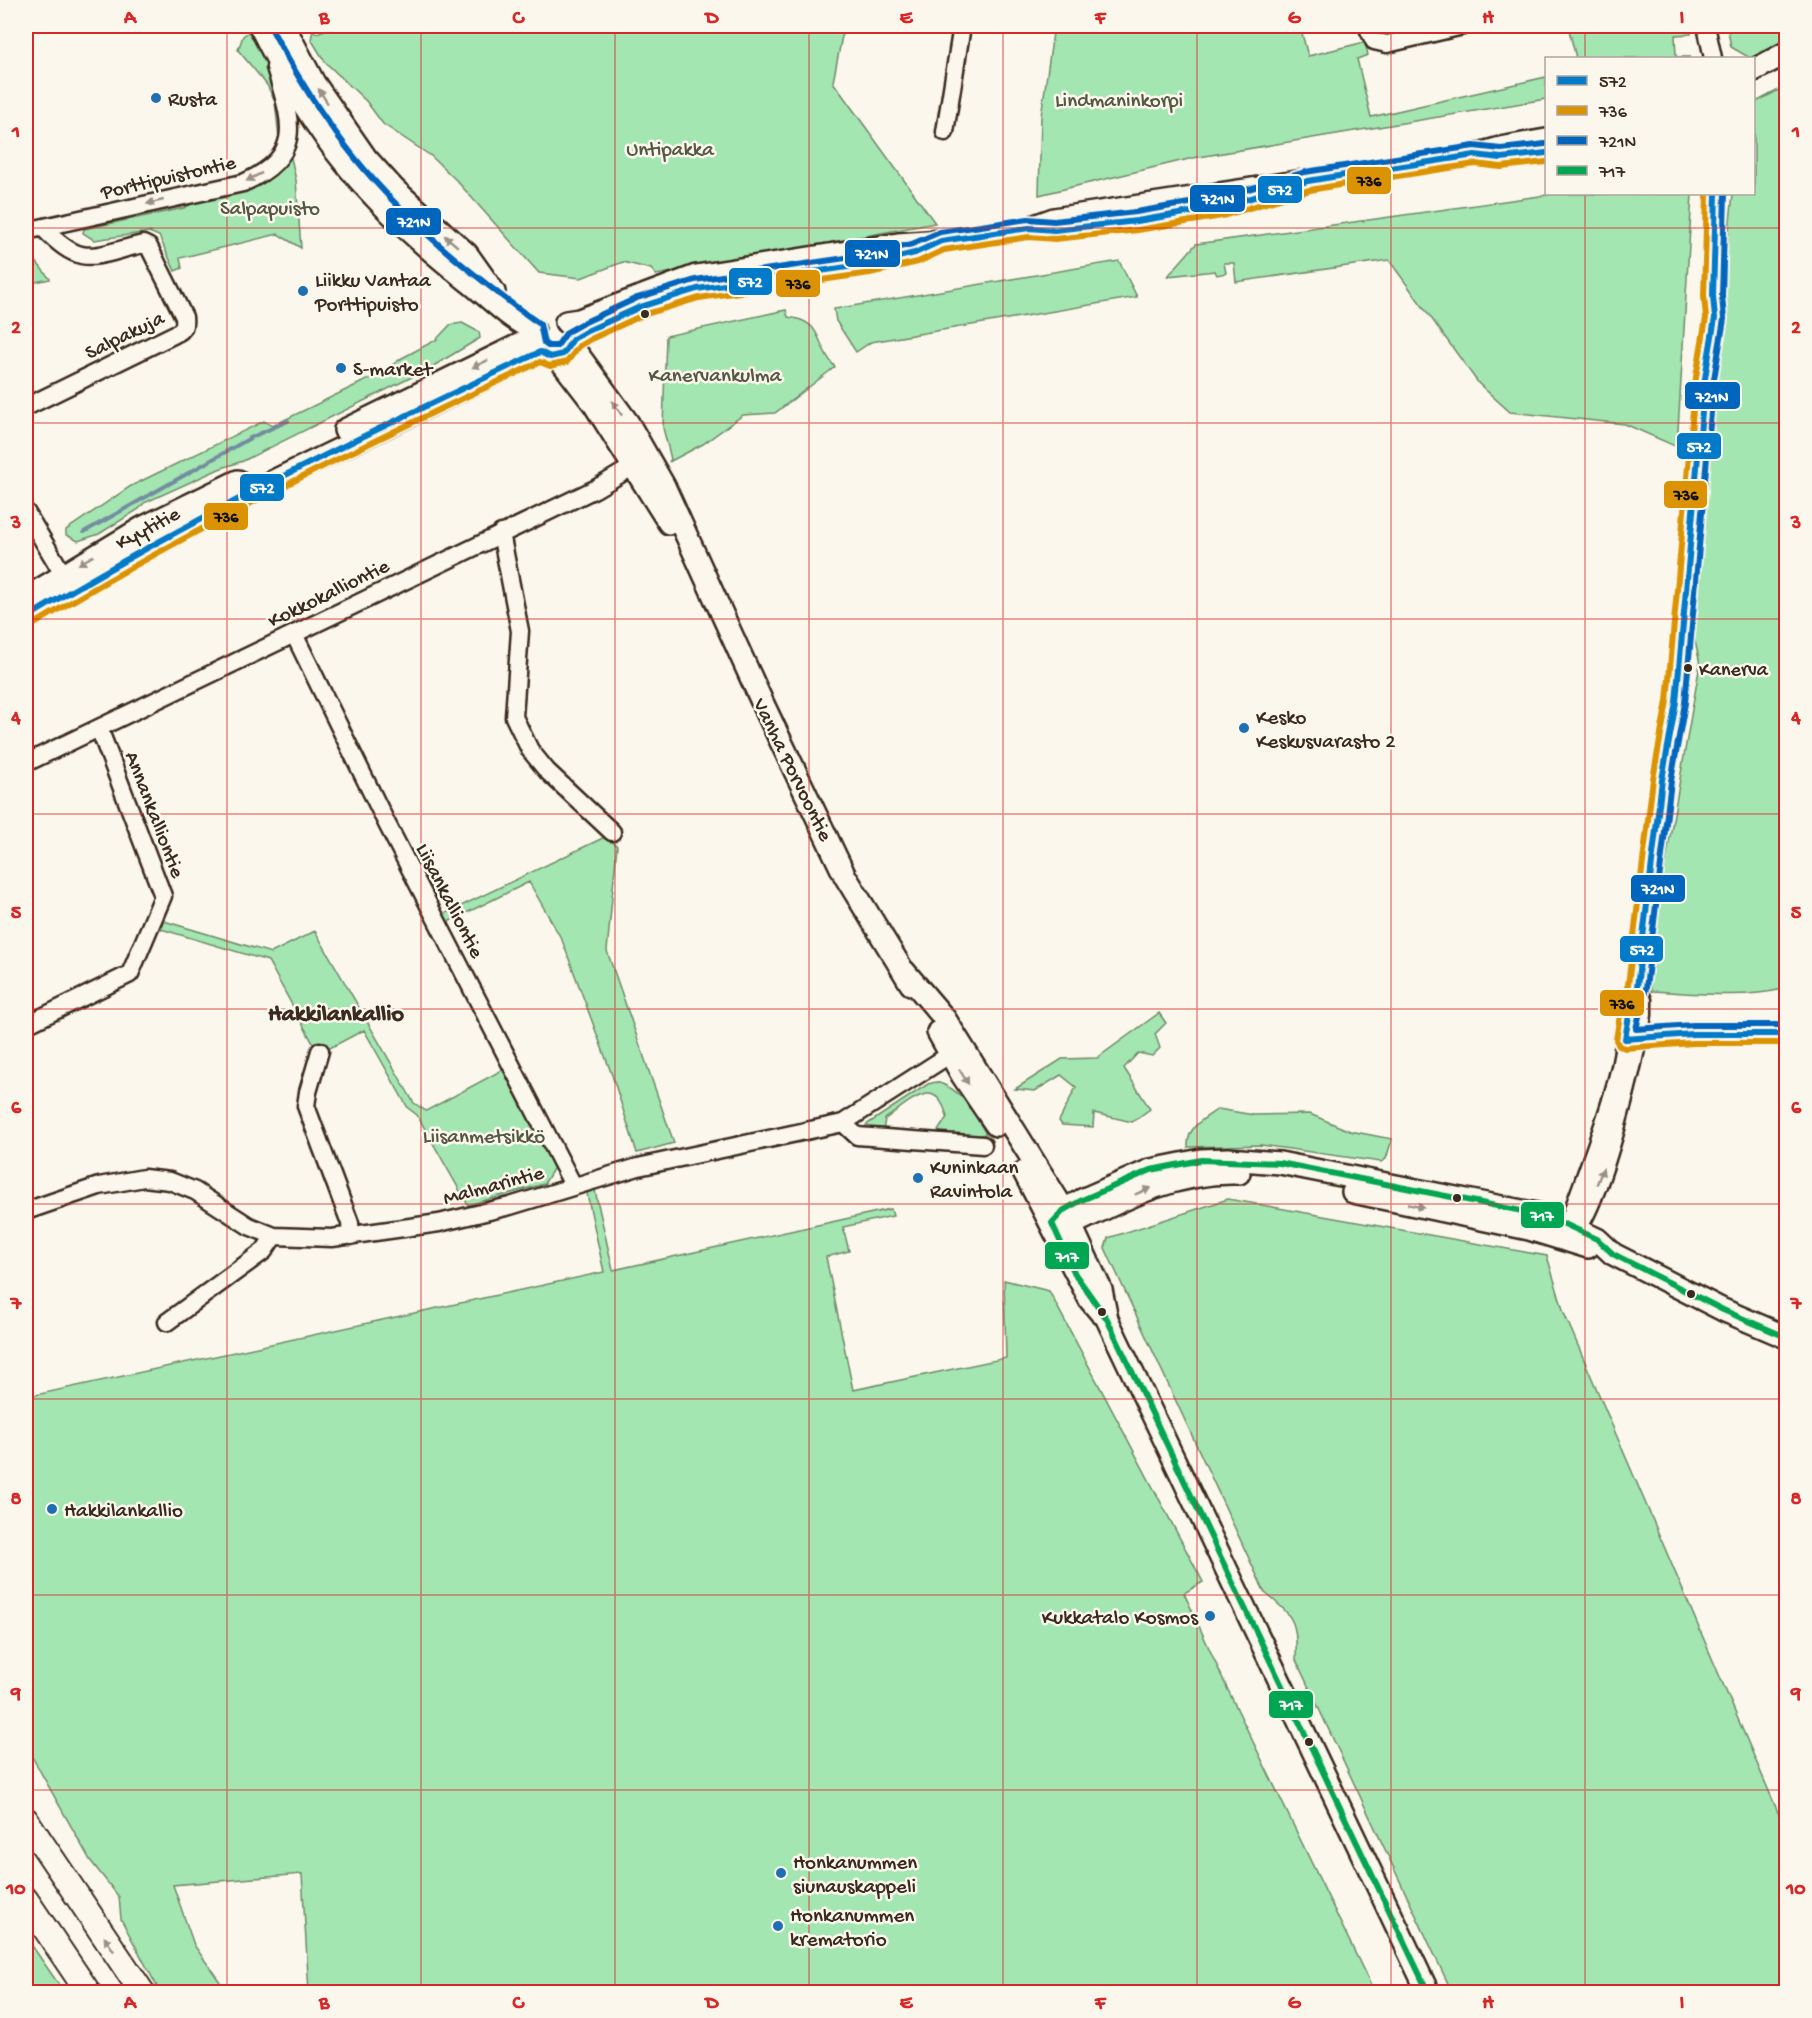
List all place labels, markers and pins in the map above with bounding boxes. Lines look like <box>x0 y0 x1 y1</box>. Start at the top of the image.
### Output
place label: Rusta <box>168 89 218 114</box>
marker: Rusta <box>149 91 163 105</box>
place label: Liikku Vantaa Porttipuisto <box>314 270 432 319</box>
marker: Liikku Vantaa Porttipuisto <box>296 284 310 298</box>
unlabelled marker <box>639 308 651 320</box>
place label: S-market <box>353 359 435 384</box>
marker: S-market <box>334 361 348 375</box>
place label: Kanerva <box>1699 660 1769 683</box>
marker: Kanerva <box>1682 662 1694 674</box>
place label: Kesko Keskusvarasto 2 <box>1256 707 1396 756</box>
marker: Kesko Keskusvarasto 2 <box>1237 721 1251 735</box>
place label: Kuninkaan Ravintola <box>930 1157 1019 1206</box>
marker: Kuninkaan Ravintola <box>911 1171 925 1185</box>
unlabelled marker <box>1451 1192 1463 1204</box>
unlabelled marker <box>1685 1288 1697 1300</box>
unlabelled marker <box>1096 1306 1108 1318</box>
place label: Hakkilankallio <box>64 1500 183 1525</box>
marker: Hakkilankallio <box>45 1502 59 1516</box>
place label: Kukkatalo Kosmos <box>1042 1607 1199 1632</box>
marker: Kukkatalo Kosmos <box>1203 1609 1217 1623</box>
unlabelled marker <box>1303 1736 1315 1748</box>
place label: Honkanummen siunauskappeli <box>793 1852 917 1901</box>
marker: Honkanummen siunauskappeli <box>774 1866 788 1880</box>
place label: Honkanummen krematorio <box>790 1905 914 1954</box>
marker: Honkanummen krematorio <box>771 1919 785 1933</box>

